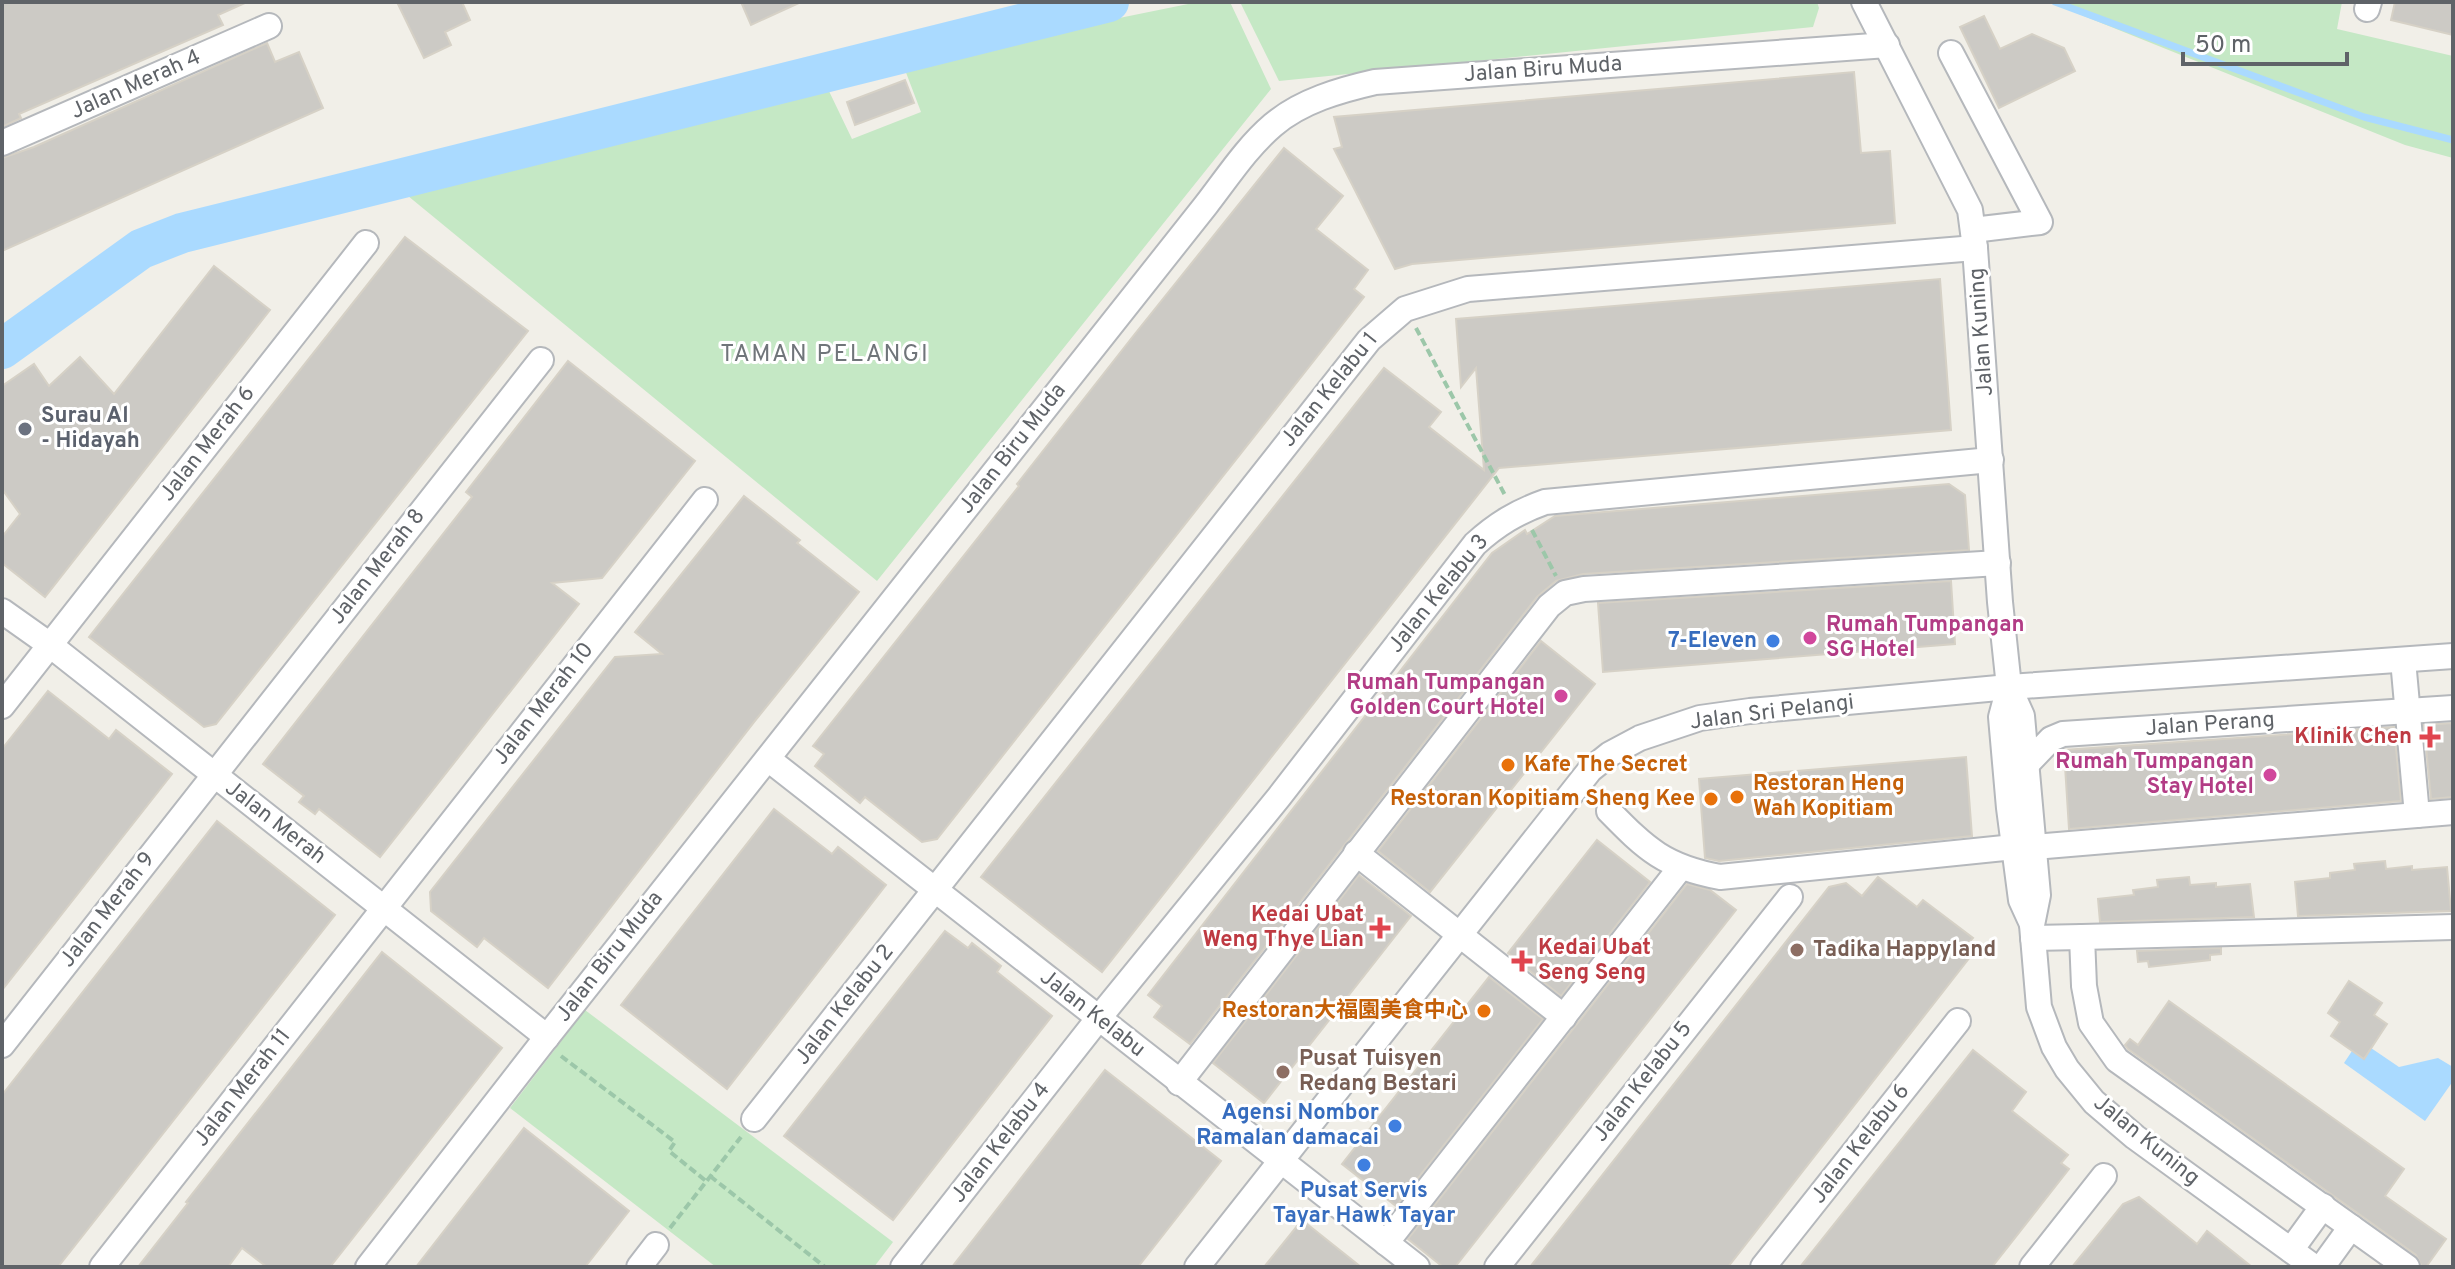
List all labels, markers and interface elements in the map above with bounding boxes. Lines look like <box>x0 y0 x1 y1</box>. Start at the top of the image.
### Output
scale bar <box>2183 16 2347 66</box>
text: 50 m <box>2195 31 2251 61</box>
street label: Jalan Merah 4 <box>67 44 205 126</box>
street label: Jalan Biru Muda <box>1463 51 1623 89</box>
street label: Jalan Kuning <box>1964 267 2000 397</box>
street label: Jalan Kelabu 1 <box>1275 327 1385 453</box>
district label: TAMAN PELANGI <box>720 340 930 370</box>
street label: Jalan Biru Muda <box>954 378 1072 520</box>
street label: Jalan Merah 6 <box>155 381 261 507</box>
place label: Surau Al - Hidayah <box>41 403 140 455</box>
marker: Surau Al - Hidayah <box>16 420 34 438</box>
street label: Jalan Merah 8 <box>324 504 432 630</box>
street label: Jalan Kelabu 3 <box>1383 529 1495 659</box>
place label: Rumah Tumpangan SG Hotel <box>1826 612 2025 664</box>
place label: 7-Eleven <box>1668 628 1757 655</box>
marker: Rumah Tumpangan SG Hotel <box>1801 629 1819 647</box>
marker: 7-Eleven <box>1764 632 1782 650</box>
street label: Jalan Merah 10 <box>488 637 600 771</box>
place label: Rumah Tumpangan Golden Court Hotel <box>1346 670 1545 722</box>
marker: Rumah Tumpangan Golden Court Hotel <box>1552 687 1570 705</box>
street label: Jalan Sri Pelangi <box>1688 690 1856 736</box>
street label: Jalan Perang <box>2144 707 2276 743</box>
place label: Klinik Chen <box>2294 724 2412 751</box>
marker: Klinik Chen <box>2419 726 2441 748</box>
place label: Rumah Tumpangan Stay Hotel <box>2055 749 2254 801</box>
place label: Kafe The Secret <box>1524 752 1688 779</box>
marker: Kafe The Secret <box>1499 756 1517 774</box>
marker: Rumah Tumpangan Stay Hotel <box>2261 766 2279 784</box>
place label: Restoran Heng Wah Kopitiam <box>1753 771 1905 823</box>
street label: Jalan Merah <box>219 775 331 871</box>
place label: Restoran Kopitiam Sheng Kee <box>1390 786 1695 813</box>
marker: Restoran Heng Wah Kopitiam <box>1728 788 1746 806</box>
marker: Restoran Kopitiam Sheng Kee <box>1702 790 1720 808</box>
street label: Jalan Merah 9 <box>55 847 161 973</box>
street label: Jalan Biru Muda <box>551 886 669 1028</box>
place label: Kedai Ubat Weng Thye Lian <box>1202 902 1364 954</box>
marker: Kedai Ubat Weng Thye Lian <box>1371 919 1389 937</box>
place label: Kedai Ubat Seng Seng <box>1538 935 1651 987</box>
place label: Tadika Happyland <box>1813 937 1996 964</box>
street label: Jalan Kelabu 2 <box>790 939 900 1071</box>
marker: Tadika Happyland <box>1788 941 1806 959</box>
marker: Kedai Ubat Seng Seng <box>1513 952 1531 970</box>
street label: Jalan Kelabu <box>1034 964 1150 1064</box>
place label: Restoran大福園美食中心 <box>1222 997 1468 1025</box>
marker: Restoran大福園美食中心 <box>1475 1002 1493 1020</box>
street label: Jalan Kelabu 5 <box>1588 1016 1698 1148</box>
street label: Jalan Merah 11 <box>189 1024 297 1152</box>
place label: Pusat Tuisyen Redang Bestari <box>1299 1046 1457 1098</box>
marker: Pusat Tuisyen Redang Bestari <box>1274 1063 1292 1081</box>
street label: Jalan Kelabu 4 <box>946 1077 1056 1209</box>
street label: Jalan Kelabu 6 <box>1806 1079 1916 1209</box>
street label: Jalan Kuning <box>2087 1090 2205 1192</box>
place label: Agensi Nombor Ramalan damacai <box>1196 1100 1379 1152</box>
marker: Agensi Nombor Ramalan damacai <box>1386 1117 1404 1135</box>
marker: Pusat Servis Tayar Hawk Tayar <box>1355 1156 1373 1174</box>
place label: Pusat Servis Tayar Hawk Tayar <box>1273 1178 1455 1230</box>

